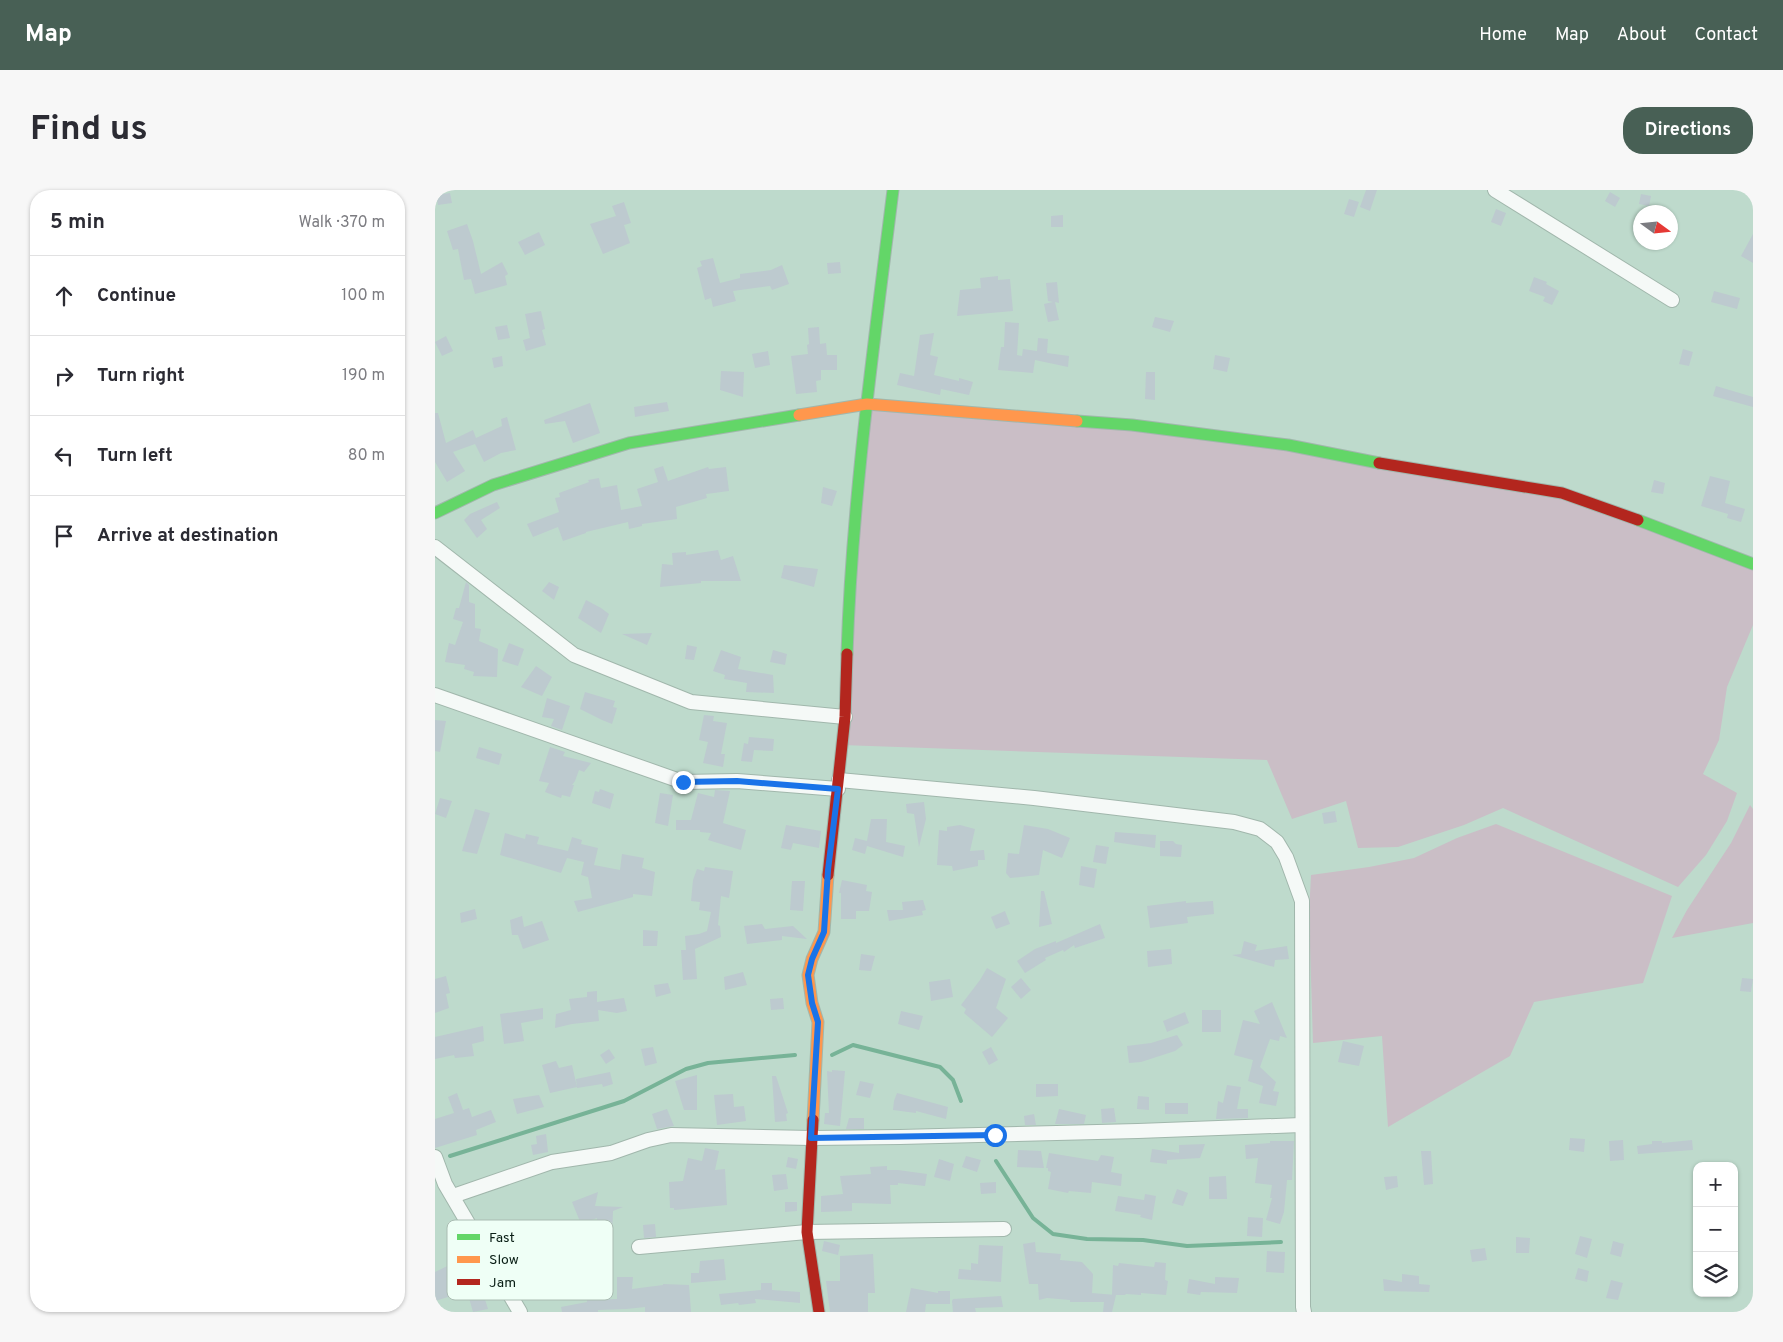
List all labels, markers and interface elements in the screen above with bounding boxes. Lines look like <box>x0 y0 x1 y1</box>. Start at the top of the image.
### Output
text: Map <box>25 20 72 50</box>
text: Home <box>1479 24 1527 47</box>
text: Map <box>1555 24 1589 47</box>
text: About <box>1617 24 1666 47</box>
text: Contact <box>1694 24 1758 47</box>
button: Directions <box>1623 107 1753 154</box>
text: Find us <box>30 108 148 152</box>
north arrow <box>1633 205 1678 250</box>
text: 5 min <box>50 209 105 236</box>
text: Walk · 370 m <box>298 213 385 233</box>
icon: ahead <box>50 282 78 310</box>
text: Continue <box>97 284 176 308</box>
text: 100 m <box>341 286 385 306</box>
icon: right <box>50 362 78 390</box>
text: Turn right <box>97 364 185 388</box>
text: 190 m <box>342 366 385 386</box>
icon: left <box>50 442 78 470</box>
text: Turn left <box>97 444 173 468</box>
text: 80 m <box>348 446 385 466</box>
icon: arrive <box>50 522 78 550</box>
text: Arrive at destination <box>97 524 278 548</box>
route end <box>672 771 695 794</box>
route start <box>984 1124 1007 1147</box>
map controls <box>1693 1162 1738 1297</box>
button: + <box>1693 1162 1738 1207</box>
button: − <box>1693 1207 1738 1252</box>
legend <box>447 1220 613 1300</box>
text: Fast <box>489 1230 515 1247</box>
text: Slow <box>489 1252 519 1269</box>
button: layers <box>1693 1252 1738 1297</box>
text: Jam <box>489 1275 516 1292</box>

